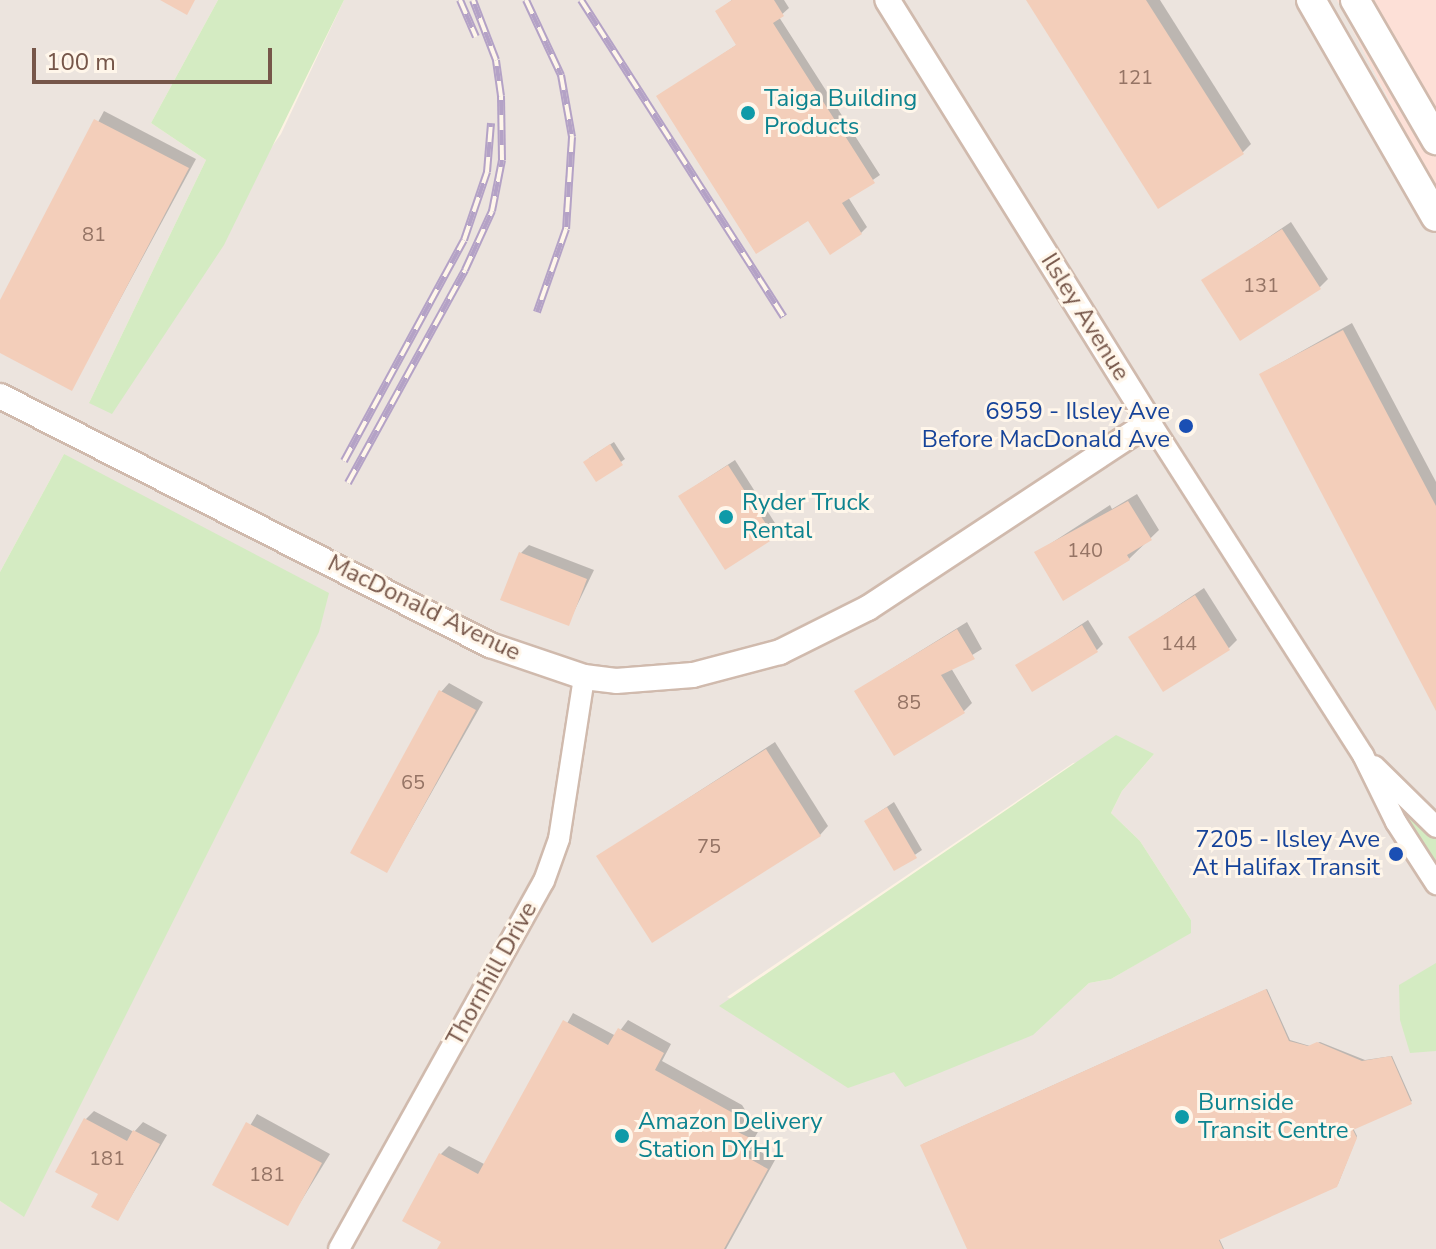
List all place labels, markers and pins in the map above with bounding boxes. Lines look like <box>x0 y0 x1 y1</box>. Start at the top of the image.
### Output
place label: Taiga Building Products <box>764 85 917 141</box>
marker: Taiga Building Products <box>739 104 757 122</box>
place label: 6959 - Ilsley Ave Before MacDonald Ave <box>922 398 1170 454</box>
marker: 6959 - Ilsley Ave Before MacDonald Ave <box>1177 417 1195 435</box>
place label: Ryder Truck Rental <box>742 489 870 545</box>
marker: Ryder Truck Rental <box>717 508 735 526</box>
place label: 7205 - Ilsley Ave At Halifax Transit <box>1192 826 1380 882</box>
marker: 7205 - Ilsley Ave At Halifax Transit <box>1387 845 1405 863</box>
place label: Burnside Transit Centre <box>1198 1089 1348 1145</box>
place label: Amazon Delivery Station DYH1 <box>638 1108 823 1164</box>
marker: Burnside Transit Centre <box>1173 1108 1191 1126</box>
marker: Amazon Delivery Station DYH1 <box>613 1127 631 1145</box>

